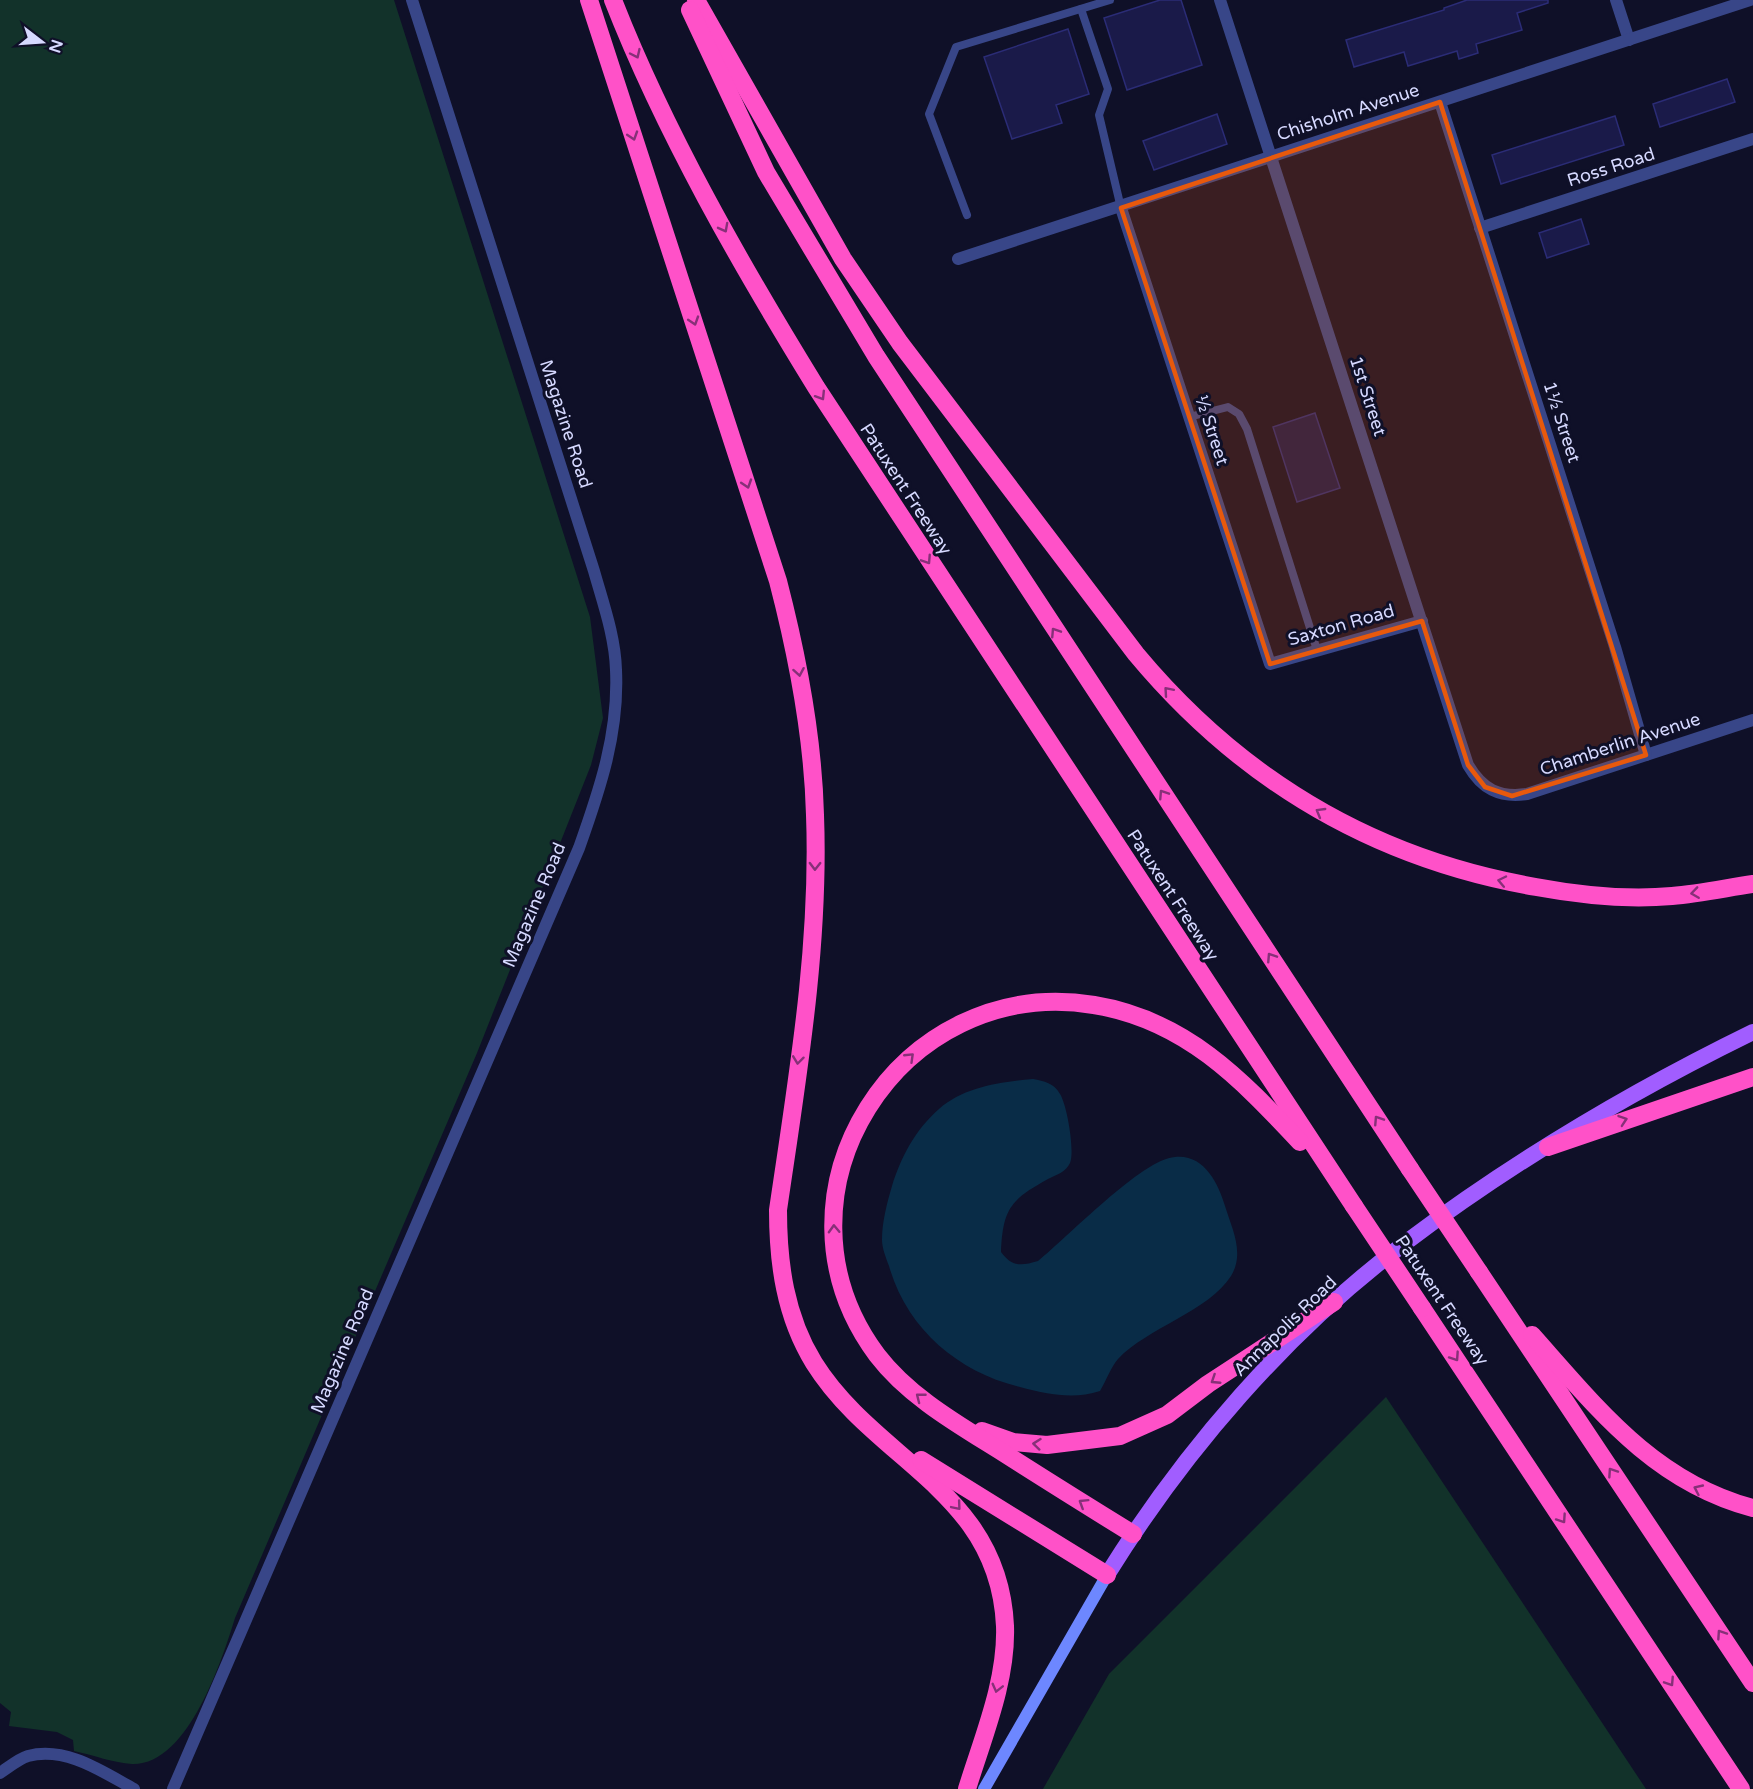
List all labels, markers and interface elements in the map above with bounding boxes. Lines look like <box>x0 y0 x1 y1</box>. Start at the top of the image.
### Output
north arrow <box>12 12 72 72</box>
text: N <box>44 37 67 55</box>
one-way arrow <box>628 47 640 58</box>
street label: Chisholm Avenue <box>1274 79 1422 145</box>
one-way arrow <box>625 130 638 140</box>
street label: Ross Road <box>1564 142 1658 192</box>
one-way arrow <box>717 221 728 232</box>
one-way arrow <box>686 315 699 326</box>
street label: 1st Street <box>1345 353 1391 439</box>
street label: Magazine Road <box>535 357 597 491</box>
street label: 1½ Street <box>1539 379 1586 466</box>
one-way arrow <box>814 390 825 401</box>
street label: ½ Street <box>1190 392 1234 468</box>
street label: Patuxent Freeway <box>855 419 957 559</box>
one-way arrow <box>740 478 752 489</box>
one-way arrow <box>920 554 932 564</box>
street label: Saxton Road <box>1285 599 1397 651</box>
one-way arrow <box>1051 628 1063 638</box>
one-way arrow <box>792 667 805 677</box>
one-way arrow <box>1164 687 1175 698</box>
street label: Chamberlin Avenue <box>1537 708 1703 780</box>
one-way arrow <box>1159 790 1170 801</box>
one-way arrow <box>1316 807 1326 819</box>
street label: Patuxent Freeway <box>1122 825 1224 965</box>
street label: Magazine Road <box>498 839 570 971</box>
one-way arrow <box>809 861 821 870</box>
one-way arrow <box>1497 875 1507 888</box>
one-way arrow <box>1691 886 1700 898</box>
one-way arrow <box>1266 953 1278 963</box>
one-way arrow <box>904 1053 914 1064</box>
one-way arrow <box>792 1055 805 1065</box>
one-way arrow <box>1617 1115 1628 1128</box>
one-way arrow <box>1373 1116 1385 1126</box>
one-way arrow <box>828 1224 841 1233</box>
street label: Patuxent Freeway <box>1390 1231 1494 1370</box>
street label: Annapolis Road <box>1229 1271 1341 1381</box>
street label: Magazine Road <box>306 1285 378 1417</box>
one-way arrow <box>1447 1351 1459 1361</box>
one-way arrow <box>1211 1372 1221 1384</box>
one-way arrow <box>916 1393 927 1404</box>
one-way arrow <box>1032 1438 1041 1451</box>
one-way arrow <box>1608 1468 1619 1479</box>
one-way arrow <box>1694 1484 1705 1496</box>
one-way arrow <box>949 1499 960 1510</box>
one-way arrow <box>1079 1499 1089 1511</box>
one-way arrow <box>1555 1513 1566 1524</box>
one-way arrow <box>1717 1630 1728 1641</box>
one-way arrow <box>1663 1675 1674 1686</box>
one-way arrow <box>992 1683 1005 1693</box>

